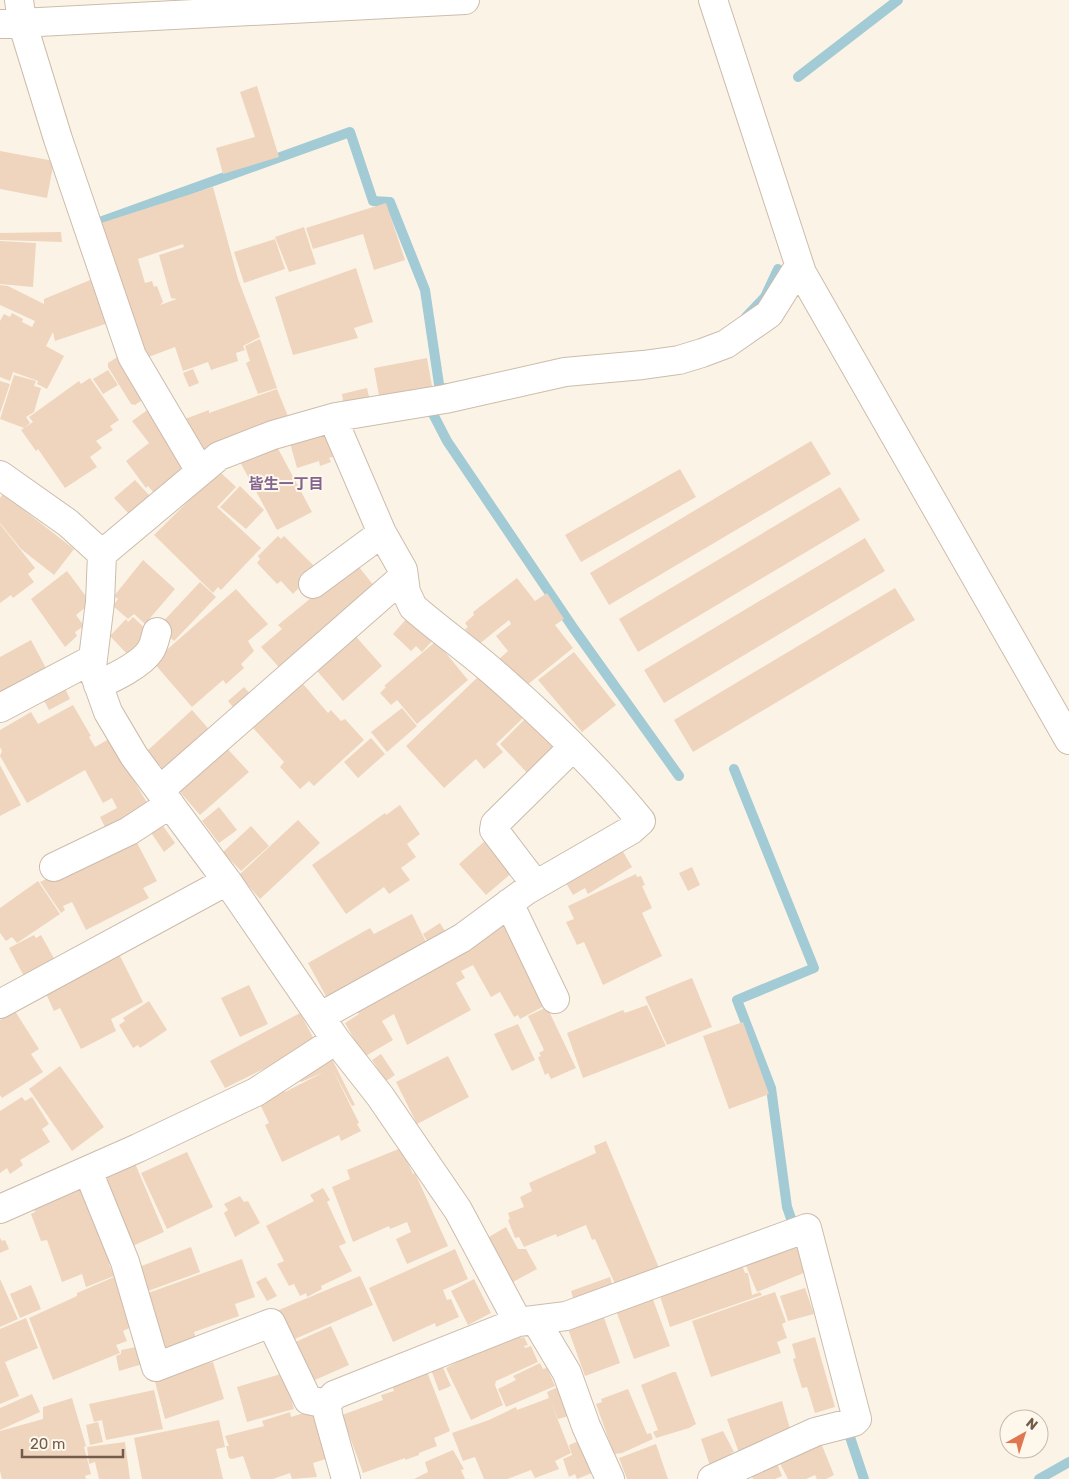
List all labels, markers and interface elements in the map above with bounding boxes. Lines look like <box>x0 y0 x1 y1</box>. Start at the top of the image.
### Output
district label: 皆生一丁目 <box>248 475 324 493</box>
north arrow <box>999 1409 1049 1459</box>
text: N <box>1023 1415 1041 1434</box>
scale bar <box>22 1426 124 1458</box>
text: 20 m <box>30 1435 65 1453</box>

